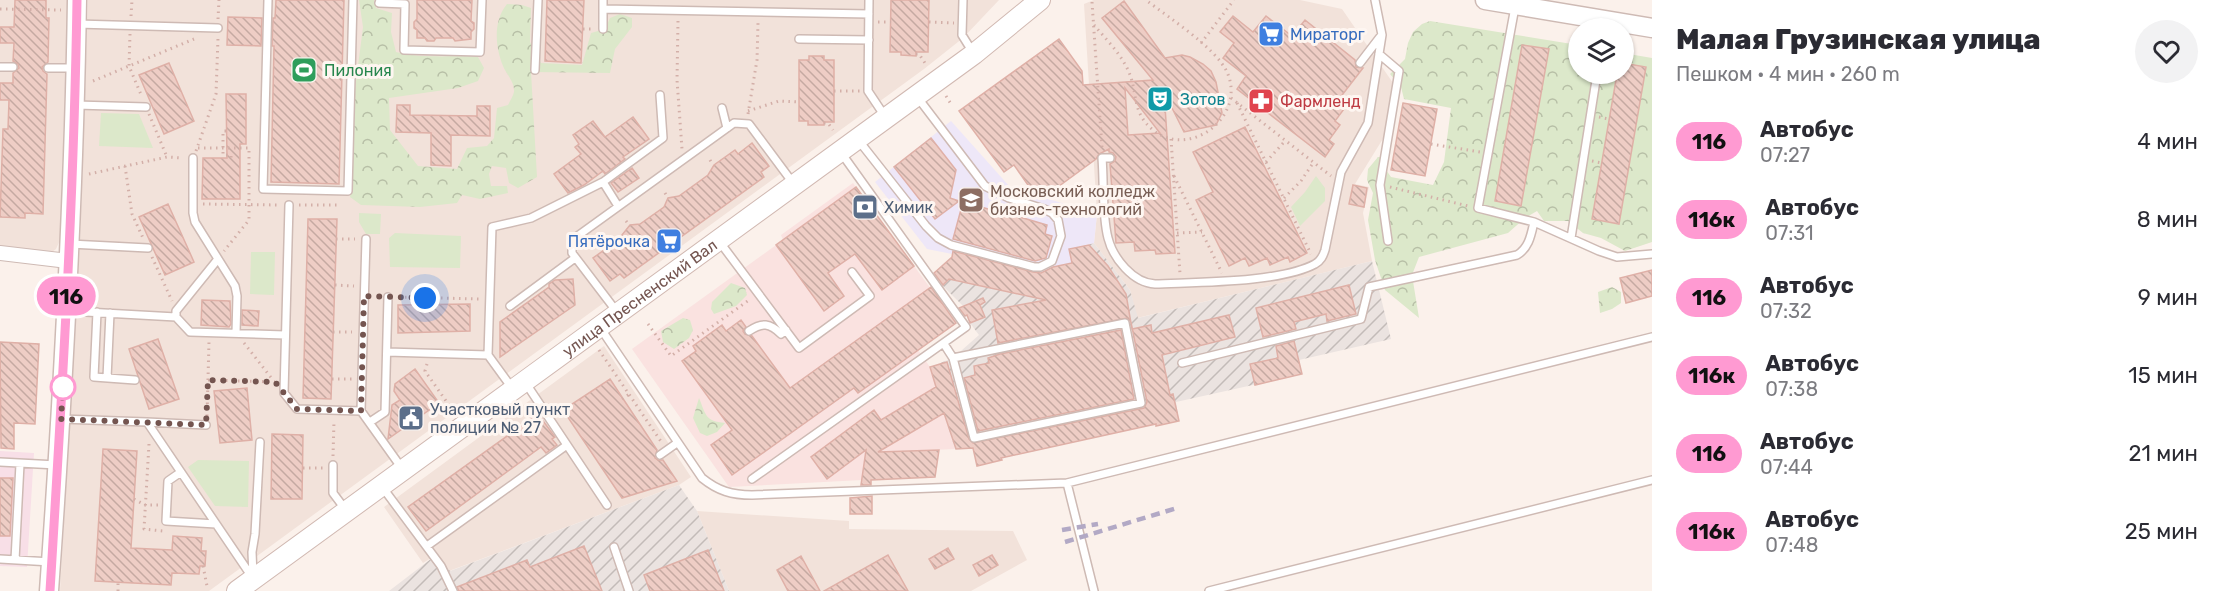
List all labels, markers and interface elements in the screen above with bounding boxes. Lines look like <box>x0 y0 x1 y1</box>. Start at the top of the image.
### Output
map controls <box>1568 18 1634 84</box>
button: layers <box>1568 18 1634 84</box>
supermarket icon: Мираторг <box>1256 19 1286 49</box>
button: heart <box>2135 20 2198 83</box>
text: Малая Грузинская улица <box>1676 23 2040 56</box>
place label: Мираторг <box>1290 25 1365 44</box>
sports icon: Пилония <box>289 55 319 85</box>
place label: Пилония <box>324 61 392 80</box>
text: Пешком · 4 мин · 260 m <box>1676 62 1900 86</box>
theatre icon: Зотов <box>1145 84 1175 114</box>
pharmacy icon: Фармленд <box>1246 86 1276 116</box>
place label: Зотов <box>1180 90 1225 109</box>
place label: Фармленд <box>1280 92 1361 111</box>
text: Автобус <box>1760 116 1854 143</box>
text: 4 мин <box>2137 128 2198 155</box>
text: 116 <box>1692 129 1726 154</box>
text: 07:27 <box>1760 143 1810 167</box>
place label: Московский колледж бизнес-технологий <box>990 182 1155 219</box>
school or university icon: Московский колледж бизнес-технологий <box>956 185 986 215</box>
bank icon: Химик <box>850 192 880 222</box>
text: Автобус <box>1765 194 1859 221</box>
place label: Химик <box>884 198 934 217</box>
text: 8 мин <box>2137 206 2198 233</box>
text: 116к <box>1688 207 1735 232</box>
text: 07:31 <box>1765 221 1814 245</box>
supermarket icon: Пятёрочка <box>654 226 684 256</box>
place label: Пятёрочка <box>568 232 650 251</box>
street label: улица Пресненский Вал <box>559 235 721 361</box>
text: Автобус <box>1760 272 1854 299</box>
line badge: 116 <box>32 276 100 316</box>
your location <box>410 283 440 313</box>
text: 116 <box>49 284 83 309</box>
text: 9 мин <box>2138 284 2198 311</box>
text: 116 <box>1692 285 1726 310</box>
text: 07:32 <box>1760 299 1812 323</box>
text: Автобус <box>1765 350 1859 377</box>
text: 15 мин <box>2128 362 2198 389</box>
text: 116к <box>1688 363 1735 388</box>
unlabelled marker <box>50 374 76 400</box>
text: 07:38 <box>1765 377 1818 401</box>
place label: Участковый пункт полиции № 27 <box>430 400 570 437</box>
public building icon: Участковый пункт полиции № 27 <box>396 403 426 433</box>
text: Автобус <box>1760 428 1854 455</box>
text: 21 мин <box>2128 440 2198 467</box>
text: 116 <box>1692 441 1726 466</box>
text: 07:44 <box>1760 455 1813 479</box>
text: Автобус <box>1765 506 1859 533</box>
text: 25 мин <box>2125 518 2198 545</box>
text: 116к <box>1688 519 1735 544</box>
text: 07:48 <box>1765 533 1819 557</box>

